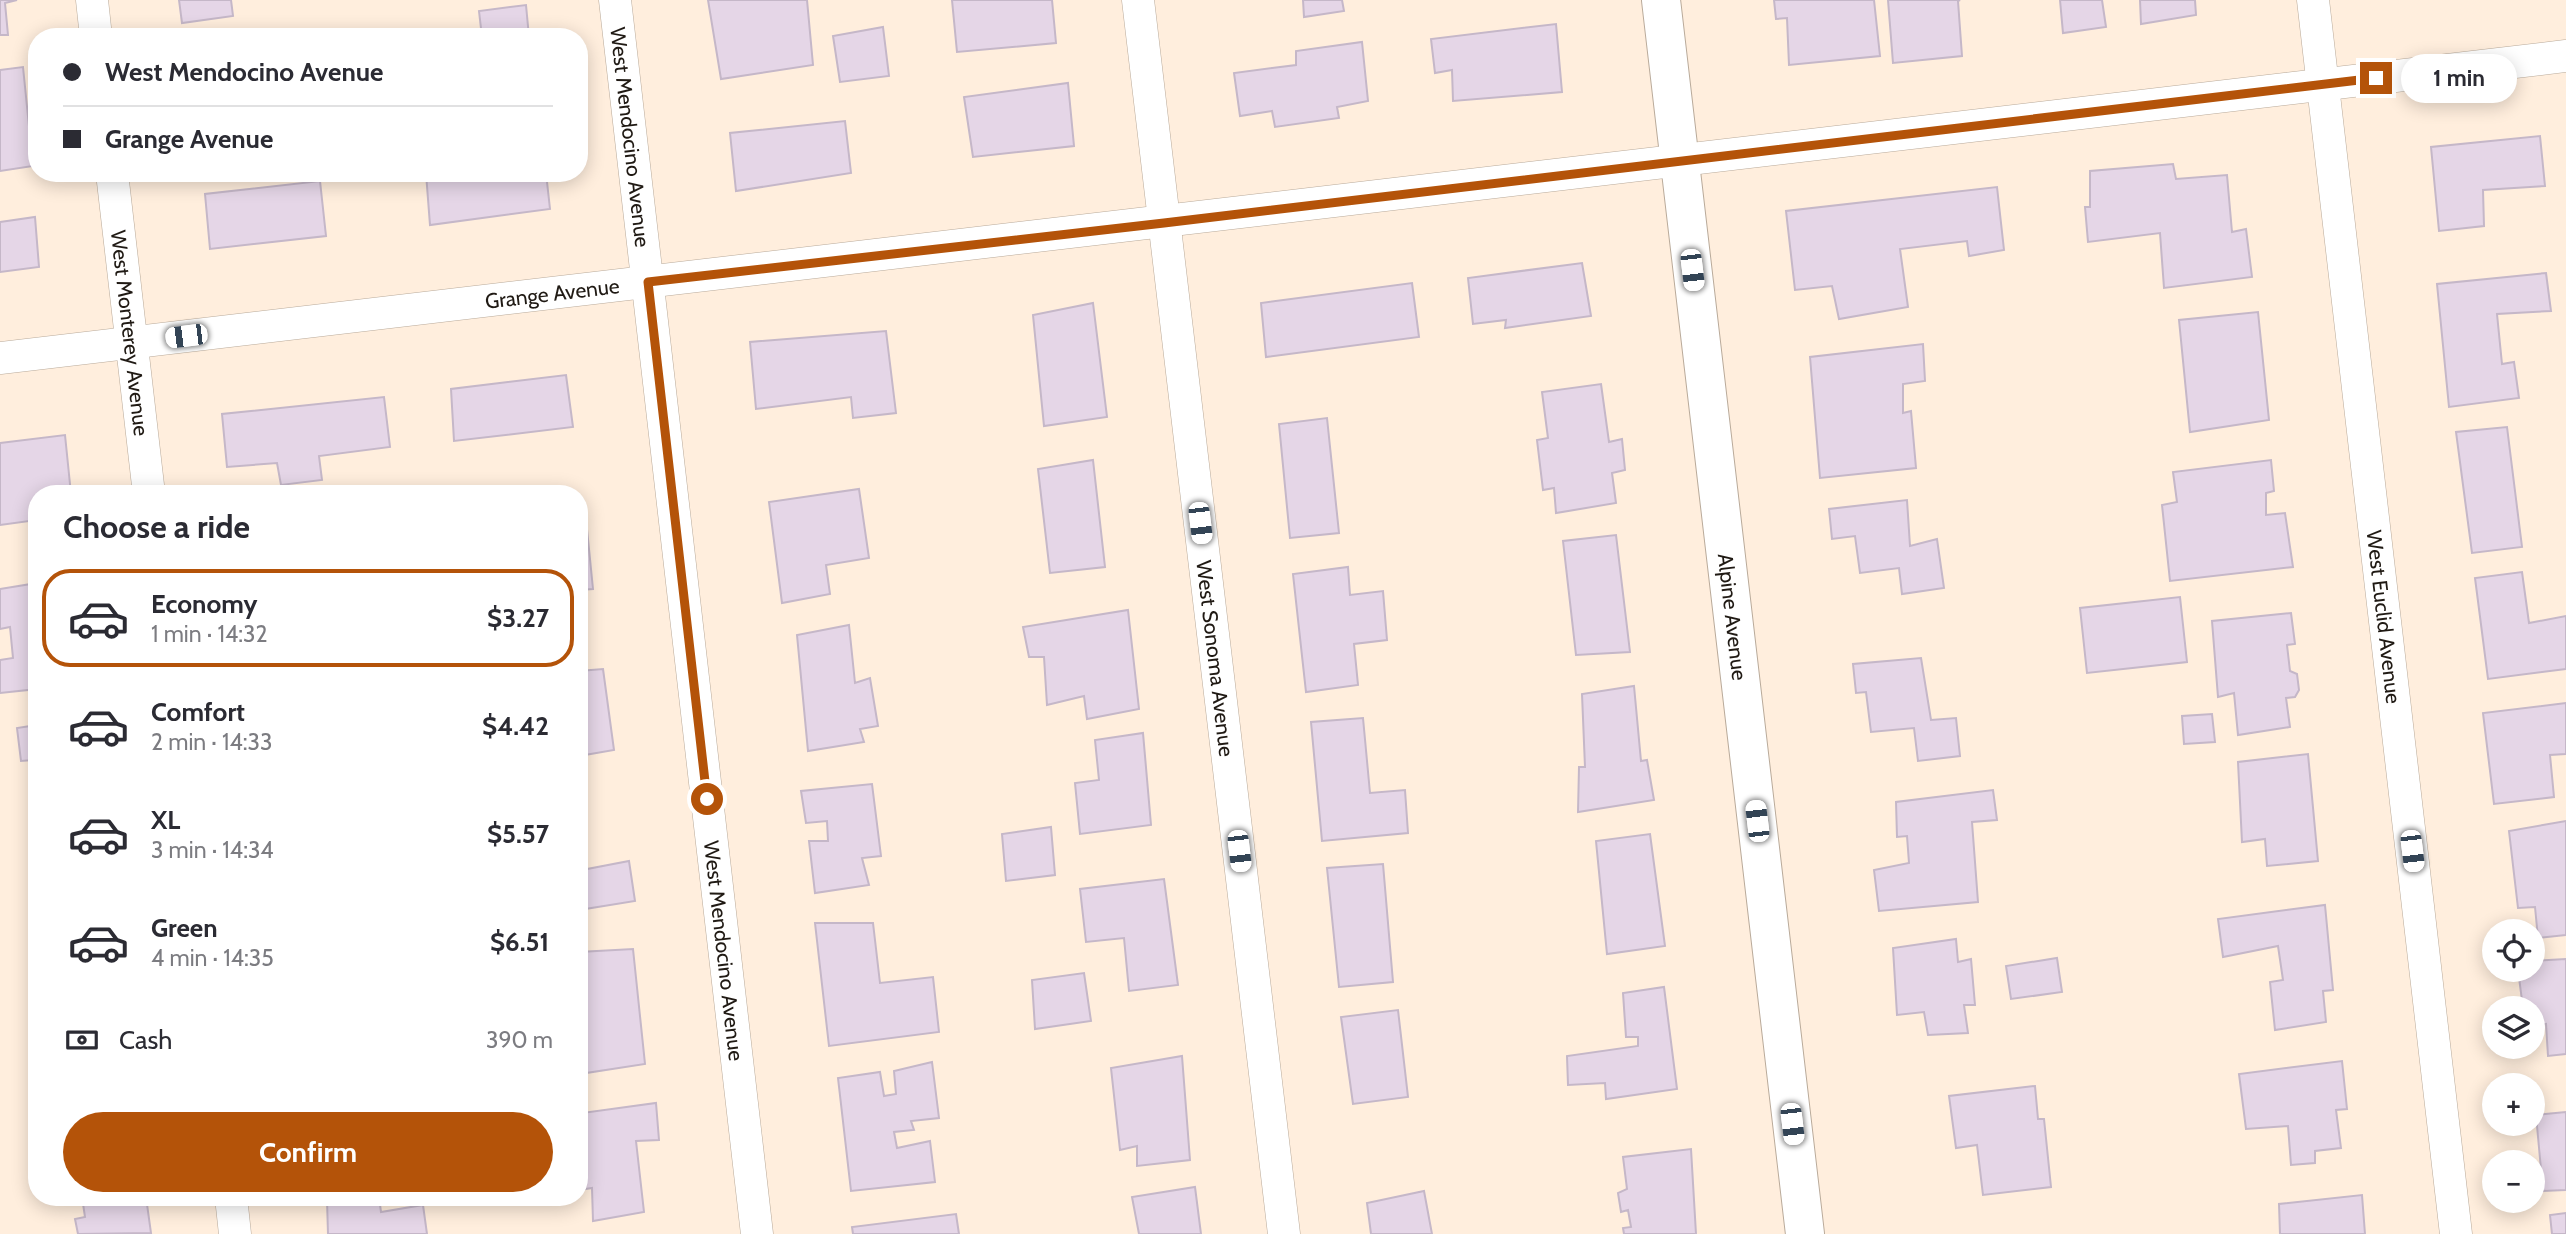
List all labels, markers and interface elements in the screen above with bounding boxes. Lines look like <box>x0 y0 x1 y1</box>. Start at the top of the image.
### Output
street label: West Mendocino Avenue <box>606 26 656 249</box>
callout: 1 min <box>2400 54 2516 102</box>
text: West Mendocino Avenue <box>105 56 383 88</box>
route end <box>2360 62 2392 94</box>
text: 1 min <box>2433 64 2485 92</box>
text: Grange Avenue <box>105 123 273 155</box>
street label: West Monterey Avenue <box>106 229 155 437</box>
car <box>1680 248 1705 292</box>
street label: Grange Avenue <box>484 273 621 313</box>
car <box>164 323 209 349</box>
car <box>1188 501 1213 545</box>
text: Choose a ride <box>63 507 250 546</box>
street label: West Euclid Avenue <box>2362 529 2407 705</box>
street label: Alpine Avenue <box>1713 552 1753 682</box>
street label: West Sonoma Avenue <box>1192 559 1240 758</box>
icon: car <box>67 587 130 650</box>
text: Economy <box>151 588 257 620</box>
text: $3.27 <box>487 602 549 634</box>
text: 1 min · 14:32 <box>151 620 267 648</box>
icon: car <box>67 695 130 758</box>
text: Comfort <box>151 696 245 728</box>
text: $4.42 <box>482 710 549 742</box>
text: 2 min · 14:33 <box>151 728 272 756</box>
route start <box>691 783 723 815</box>
car <box>1745 799 1770 843</box>
icon: car <box>67 803 130 866</box>
text: XL <box>151 804 180 836</box>
text: $5.57 <box>487 818 549 850</box>
car <box>1227 829 1252 873</box>
car <box>2400 829 2425 873</box>
text: 3 min · 14:34 <box>151 836 274 864</box>
street label: West Mendocino Avenue <box>699 839 750 1062</box>
icon: car <box>67 911 130 974</box>
text: Green <box>151 912 218 944</box>
map controls <box>2482 919 2545 1213</box>
button: locate <box>2482 919 2545 982</box>
text: $6.51 <box>490 926 549 958</box>
text: 4 min · 14:35 <box>151 944 274 972</box>
button: layers <box>2482 996 2545 1059</box>
icon: cash <box>63 1021 101 1059</box>
text: Cash <box>119 1024 172 1056</box>
text: 390 m <box>486 1026 553 1054</box>
button: + <box>2482 1073 2545 1136</box>
car <box>1780 1102 1805 1146</box>
button: Confirm <box>63 1112 553 1192</box>
button: − <box>2482 1150 2545 1213</box>

